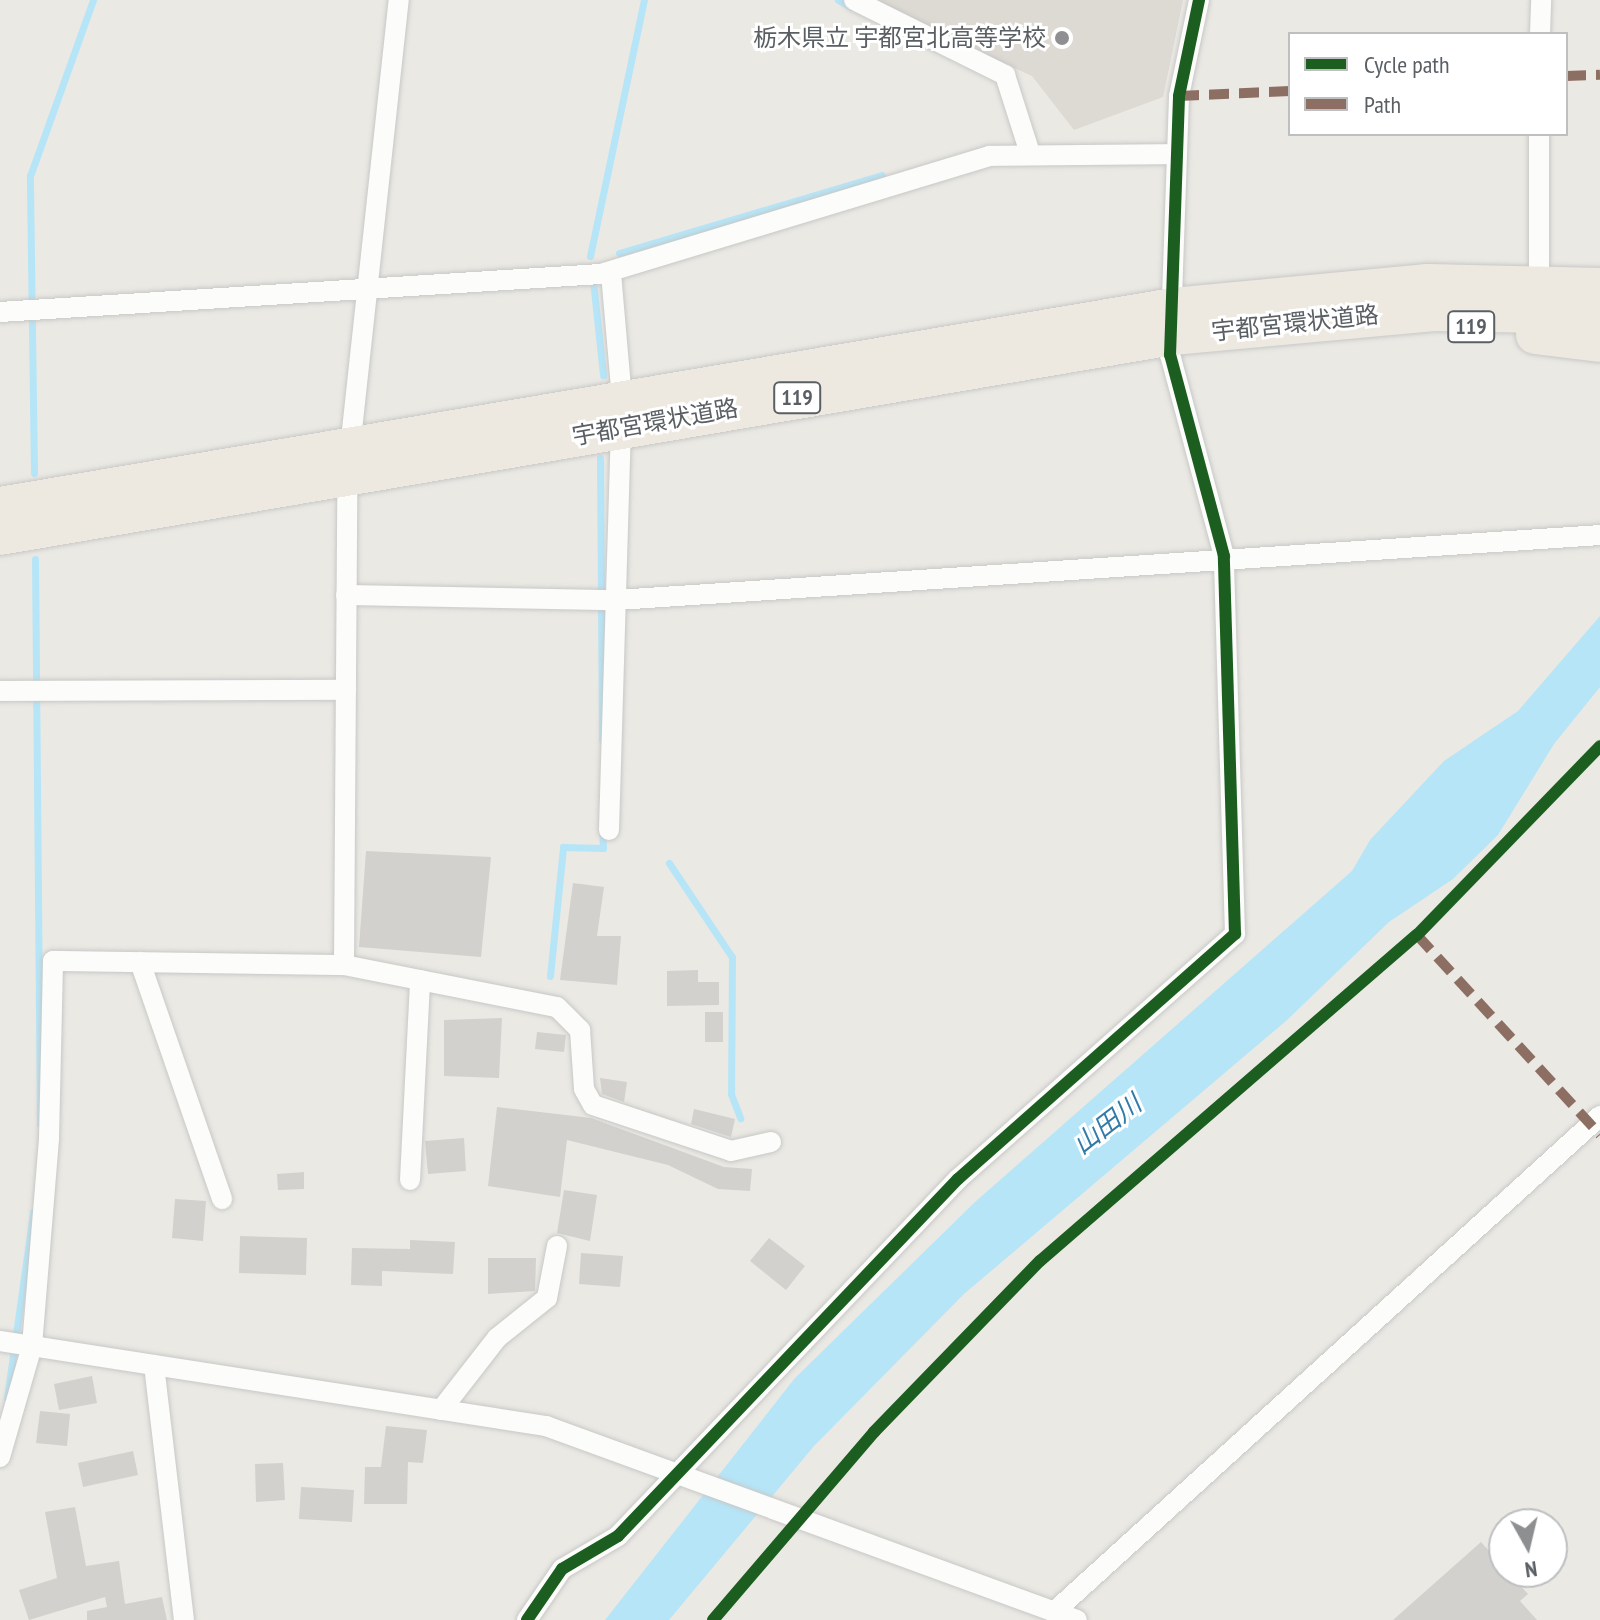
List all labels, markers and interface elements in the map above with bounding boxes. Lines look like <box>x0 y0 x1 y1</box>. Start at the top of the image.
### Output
place label: 栃木県立 宇都宮北高等学校 <box>753 24 1046 52</box>
marker: 栃木県立 宇都宮北高等学校 <box>1053 29 1071 47</box>
legend <box>1288 32 1568 136</box>
text: Cycle path <box>1364 49 1450 80</box>
text: Path <box>1364 89 1401 120</box>
street label: 宇都宮環状道路 <box>1210 300 1380 346</box>
road number: 119 <box>1447 309 1495 345</box>
road number: 119 <box>773 380 821 416</box>
street label: 宇都宮環状道路 <box>570 393 740 451</box>
water label: 山田川 <box>1067 1088 1147 1160</box>
north arrow <box>1488 1508 1568 1588</box>
text: N <box>1523 1555 1539 1584</box>

